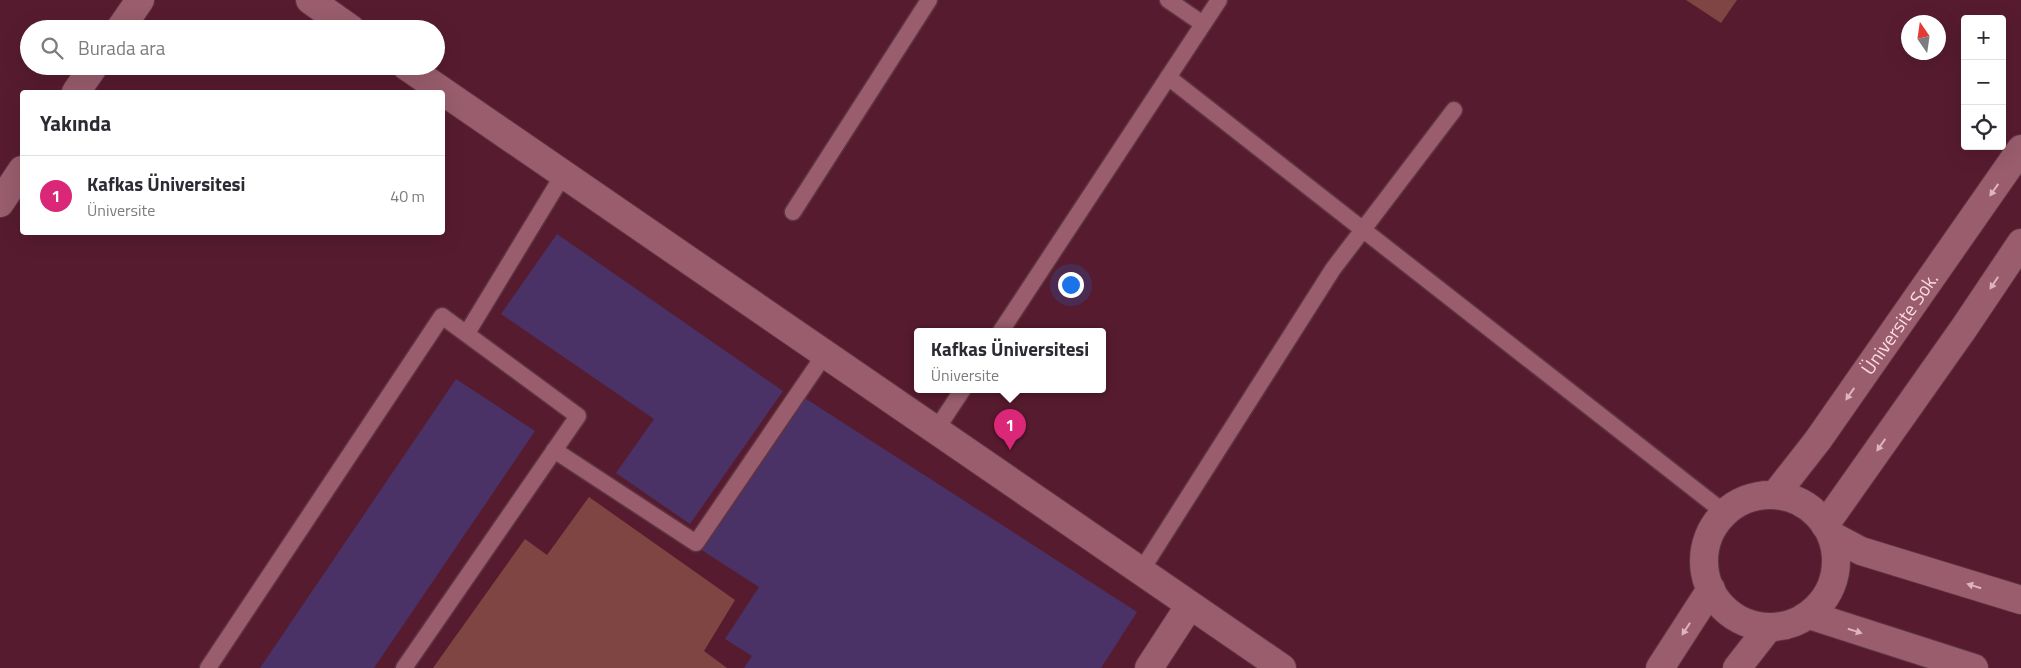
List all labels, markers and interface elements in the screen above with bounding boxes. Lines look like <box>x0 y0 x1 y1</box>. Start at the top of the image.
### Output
north arrow <box>1901 15 1946 60</box>
map controls <box>1961 15 2006 150</box>
button: + <box>1961 15 2006 60</box>
search box <box>20 20 445 75</box>
text: Burada ara <box>78 33 165 62</box>
icon: search <box>38 34 66 62</box>
button: − <box>1961 60 2006 105</box>
button: locate <box>1961 105 2006 150</box>
text: Yakında <box>40 107 111 139</box>
text: Kafkas Üniversitesi <box>87 169 245 198</box>
one-way arrow <box>1989 183 1999 196</box>
text: 1 <box>52 184 60 208</box>
text: 40 m <box>390 184 425 208</box>
text: Üniversite <box>87 198 155 222</box>
street label: Üniversite Sok. <box>1853 266 1945 380</box>
your location <box>1058 272 1084 298</box>
one-way arrow <box>1989 276 1999 290</box>
popup <box>914 328 1106 393</box>
text: Kafkas Üniversitesi <box>931 334 1089 363</box>
text: Üniversite <box>931 363 999 387</box>
one-way arrow <box>1845 387 1855 401</box>
pin: 1 <box>994 409 1026 450</box>
one-way arrow <box>1876 438 1886 452</box>
one-way arrow <box>1967 581 1982 589</box>
one-way arrow <box>1681 622 1690 635</box>
one-way arrow <box>1847 628 1862 635</box>

